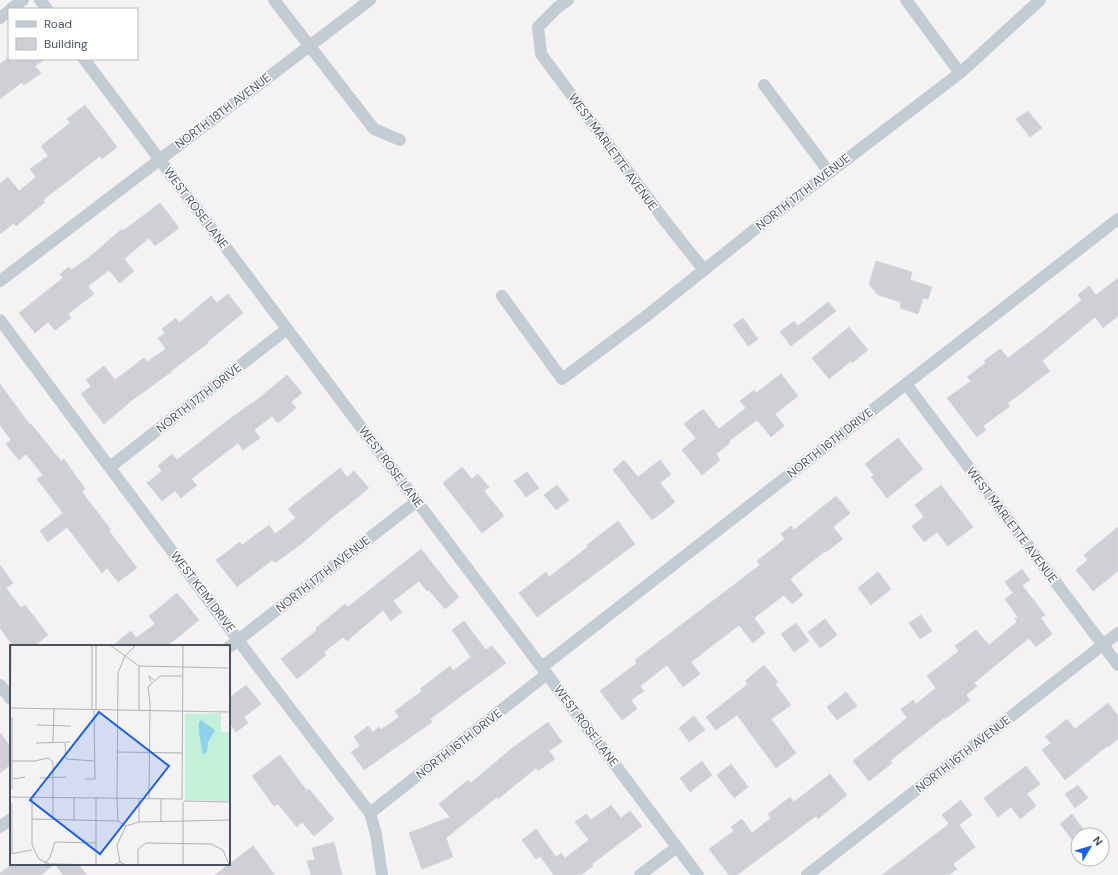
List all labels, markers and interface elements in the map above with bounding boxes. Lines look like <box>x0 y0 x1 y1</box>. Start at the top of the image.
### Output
legend <box>8 8 138 60</box>
text: Road <box>44 16 72 32</box>
text: Building <box>44 36 88 52</box>
street label: NORTH 18TH AVENUE <box>172 70 274 152</box>
street label: WEST MARLETTE AVENUE <box>565 90 661 214</box>
street label: NORTH 17TH AVENUE <box>753 150 854 234</box>
street label: WEST ROSE LANE <box>160 164 232 252</box>
street label: NORTH 17TH DRIVE <box>153 360 245 436</box>
street label: NORTH 16TH DRIVE <box>784 404 876 482</box>
street label: WEST ROSE LANE <box>355 423 427 511</box>
street label: WEST MARLETTE AVENUE <box>963 464 1061 586</box>
street label: NORTH 17TH AVENUE <box>273 532 374 616</box>
street label: WEST KEIM DRIVE <box>167 548 239 636</box>
inset map <box>10 645 230 865</box>
street label: WEST ROSE LANE <box>550 682 622 770</box>
street label: NORTH 16TH DRIVE <box>413 705 505 783</box>
street label: NORTH 16TH AVENUE <box>912 712 1014 796</box>
north arrow <box>1070 827 1110 867</box>
text: N <box>1090 833 1106 848</box>

